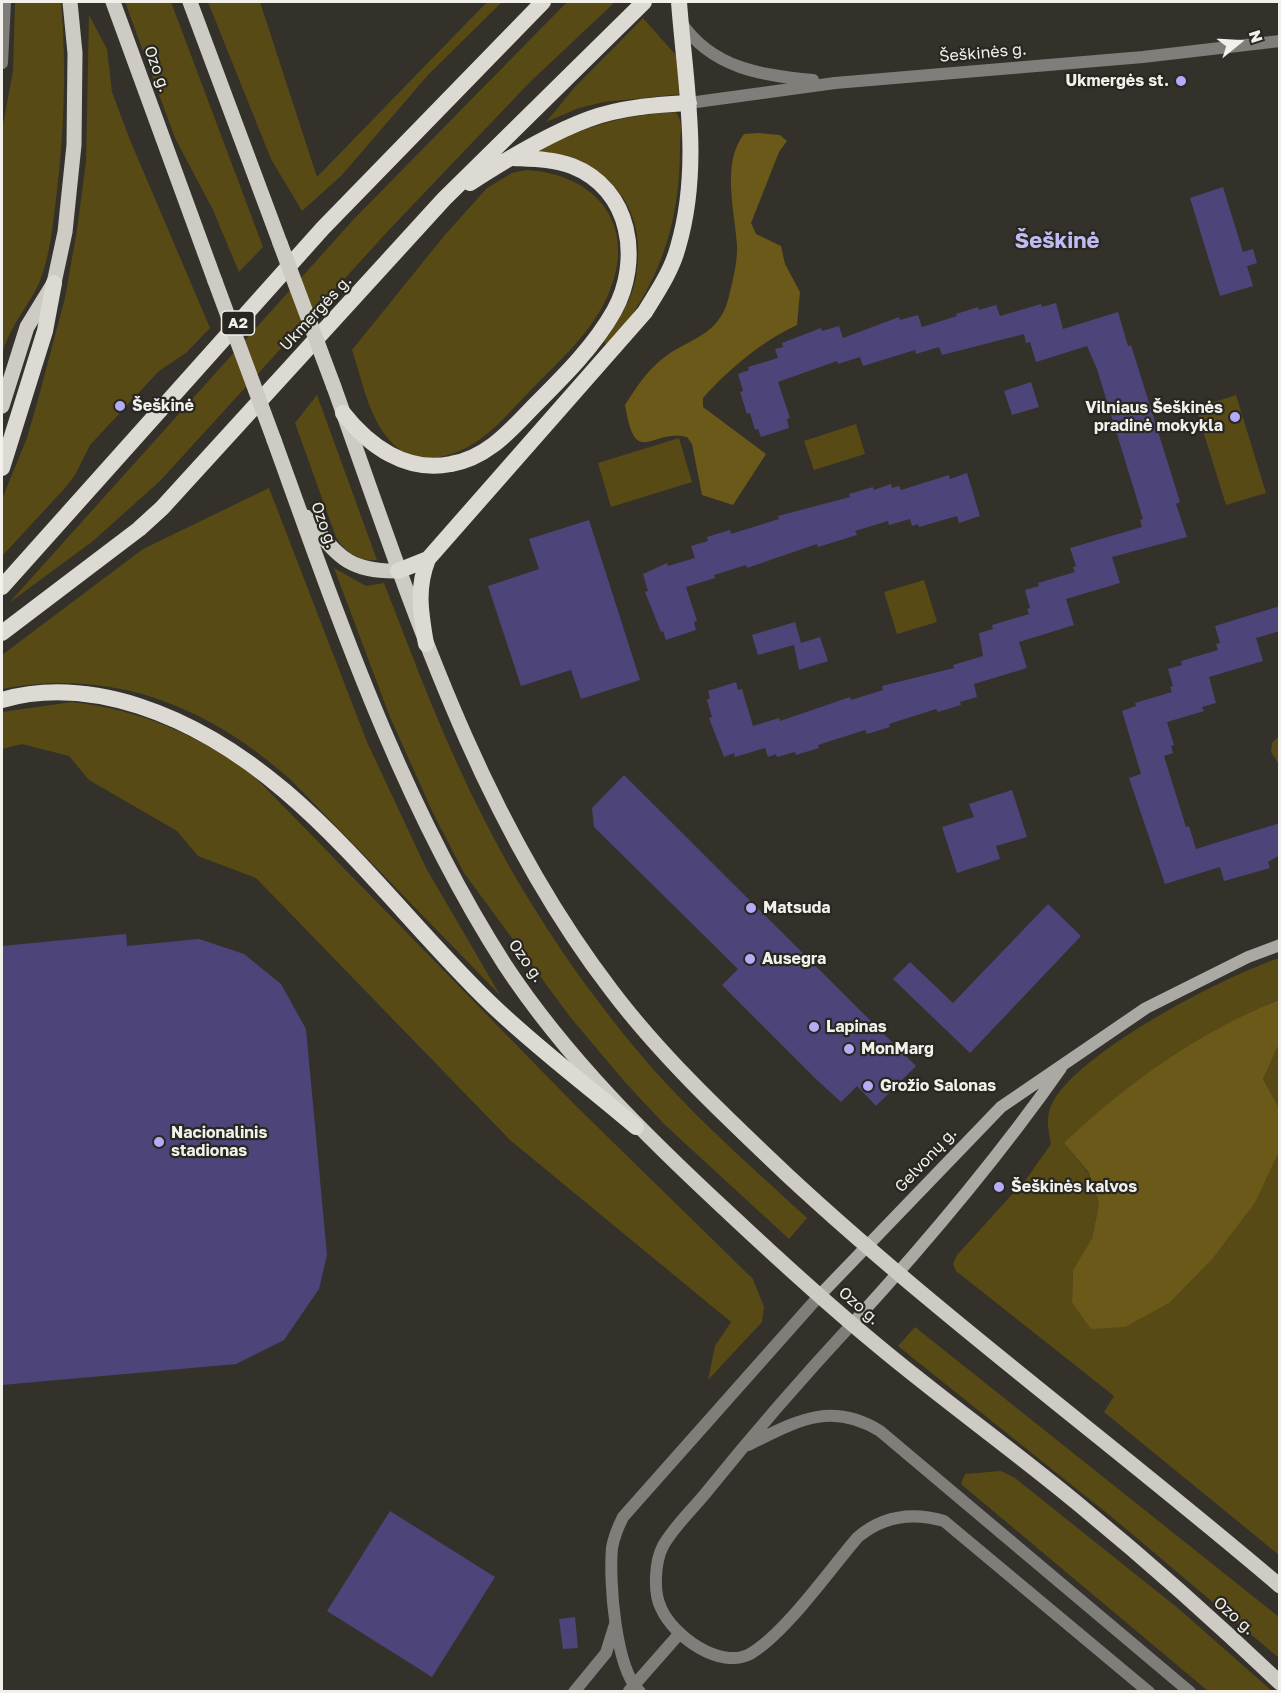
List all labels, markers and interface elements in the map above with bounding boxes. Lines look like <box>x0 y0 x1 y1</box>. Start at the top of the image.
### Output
north arrow <box>1209 12 1269 72</box>
text: N <box>1245 28 1268 45</box>
street label: Šeškinės g. <box>939 40 1027 66</box>
street label: Ozo g. <box>140 43 174 95</box>
place label: Ukmergės st. <box>1066 71 1169 91</box>
marker: Ukmergės st. <box>1174 74 1188 88</box>
district label: Šeškinė <box>1014 228 1100 254</box>
street label: Ukmergės g. <box>276 271 356 355</box>
road number: A2 <box>222 311 254 335</box>
place label: Šeškinė <box>132 396 194 416</box>
place label: Vilniaus Šeškinės pradinė mokykla <box>1085 398 1223 436</box>
marker: Šeškinė <box>113 399 127 413</box>
marker: Vilniaus Šeškinės pradinė mokykla <box>1228 410 1242 424</box>
street label: Ozo g. <box>307 499 341 551</box>
place label: Matsuda <box>763 898 831 918</box>
marker: Matsuda <box>744 901 758 915</box>
street label: Ozo g. <box>504 936 548 986</box>
place label: Ausegra <box>762 949 826 969</box>
marker: Ausegra <box>743 952 757 966</box>
place label: Lapinas <box>826 1017 887 1037</box>
marker: Lapinas <box>807 1020 821 1034</box>
place label: MonMarg <box>861 1039 934 1059</box>
marker: MonMarg <box>842 1042 856 1056</box>
place label: Grožio Salonas <box>880 1076 996 1096</box>
marker: Grožio Salonas <box>861 1079 875 1093</box>
place label: Nacionalinis stadionas <box>171 1123 267 1161</box>
street label: Gelvonų g. <box>891 1124 961 1196</box>
marker: Nacionalinis stadionas <box>152 1135 166 1149</box>
place label: Šeškinės kalvos <box>1011 1177 1137 1197</box>
marker: Šeškinės kalvos <box>992 1180 1006 1194</box>
street label: Ozo g. <box>835 1283 883 1329</box>
street label: Ozo g. <box>1210 1593 1258 1639</box>

